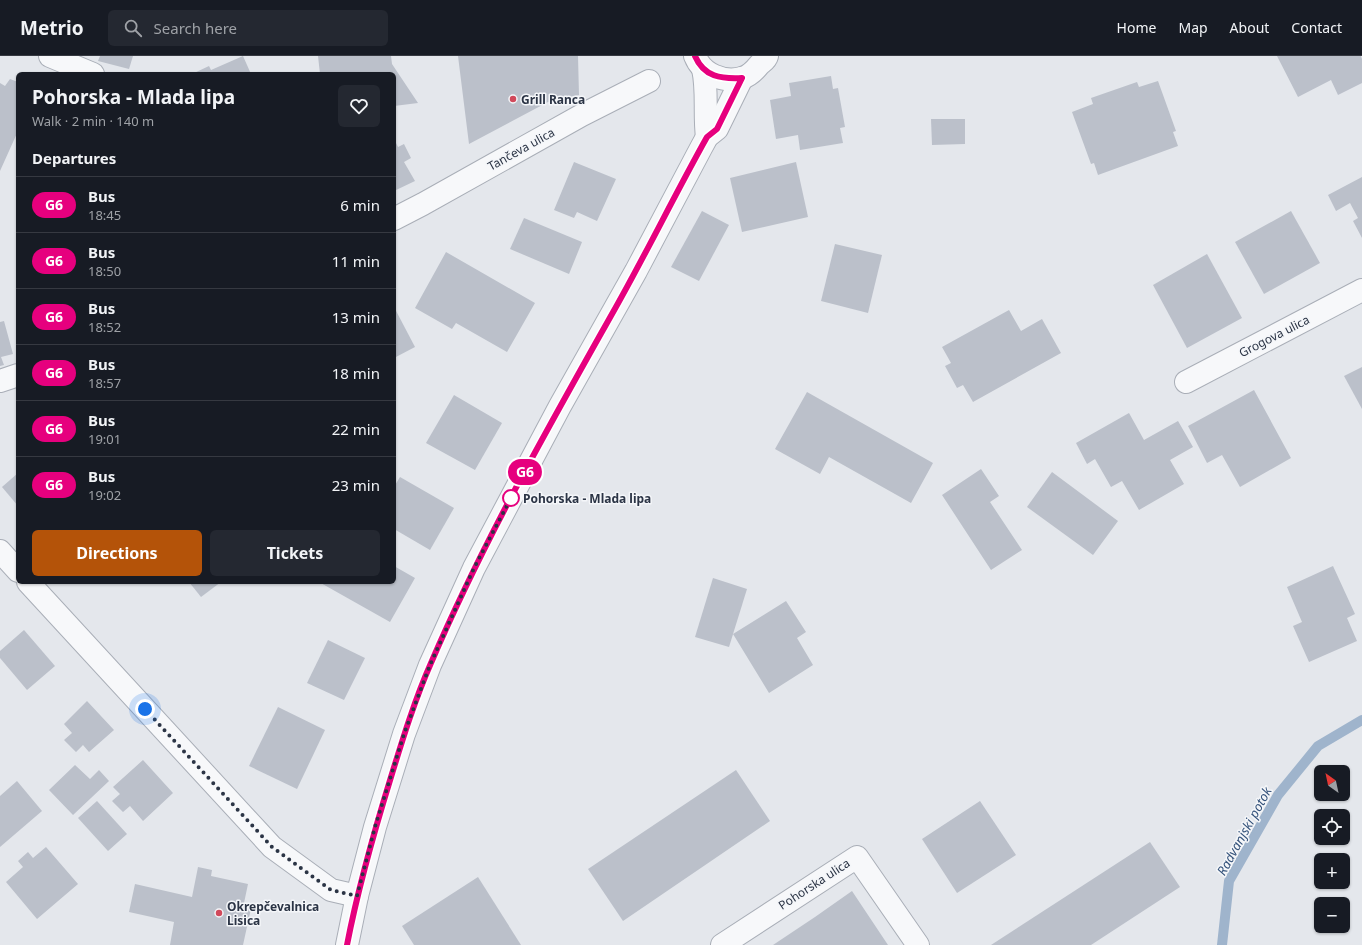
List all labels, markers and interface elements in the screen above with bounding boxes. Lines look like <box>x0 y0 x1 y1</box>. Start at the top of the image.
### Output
search box <box>108 10 388 46</box>
text: Metrio <box>20 15 84 41</box>
icon: search <box>122 17 144 39</box>
text: Search here <box>154 18 237 38</box>
text: Home <box>1117 18 1156 37</box>
text: Map <box>1178 18 1208 37</box>
text: About <box>1230 18 1269 37</box>
text: Contact <box>1291 18 1342 37</box>
text: Pohorska - Mlada lipa <box>32 84 235 110</box>
button: heart <box>338 85 380 127</box>
place label: Grill Ranca <box>521 91 585 108</box>
marker: Grill Ranca <box>508 94 518 104</box>
text: Walk · 2 min · 140 m <box>32 112 154 130</box>
street label: Tančeva ulica <box>484 124 558 174</box>
text: Departures <box>32 148 116 168</box>
text: Bus <box>88 186 115 206</box>
text: G6 <box>45 195 63 214</box>
text: 6 min <box>340 195 380 215</box>
text: 18:45 <box>88 206 121 224</box>
text: Bus <box>88 242 115 262</box>
text: G6 <box>45 251 63 270</box>
text: 11 min <box>332 251 380 271</box>
text: 18:50 <box>88 262 121 280</box>
text: Bus <box>88 298 115 318</box>
text: G6 <box>45 307 63 326</box>
text: 13 min <box>332 307 380 327</box>
street label: Grogova ulica <box>1236 311 1312 361</box>
text: 18:52 <box>88 318 121 336</box>
text: Bus <box>88 354 115 374</box>
text: G6 <box>45 363 63 382</box>
text: 18 min <box>332 363 380 383</box>
text: 18:57 <box>88 374 121 392</box>
text: Bus <box>88 410 115 430</box>
text: G6 <box>45 419 63 438</box>
text: 22 min <box>332 419 380 439</box>
text: 19:01 <box>88 430 121 448</box>
line badge: G6 <box>507 459 543 485</box>
text: G6 <box>516 462 534 481</box>
text: Bus <box>88 466 115 486</box>
text: G6 <box>45 475 63 494</box>
text: 23 min <box>332 475 380 495</box>
text: 19:02 <box>88 486 121 504</box>
marker: Pohorska - Mlada lipa <box>502 489 520 507</box>
place label: Pohorska - Mlada lipa <box>523 490 651 507</box>
button: Directions <box>32 530 202 576</box>
button: Tickets <box>210 530 380 576</box>
your location <box>135 699 155 719</box>
north arrow <box>1314 765 1350 801</box>
map controls <box>1314 765 1350 933</box>
water label: Radvanjski potok <box>1212 783 1276 878</box>
button: locate <box>1314 809 1350 845</box>
button: + <box>1314 853 1350 889</box>
street label: Pohorska ulica <box>775 854 853 914</box>
button: − <box>1314 897 1350 933</box>
place label: Okrepčevalnica Lisica <box>227 898 319 929</box>
marker: Okrepčevalnica Lisica <box>214 908 224 918</box>

